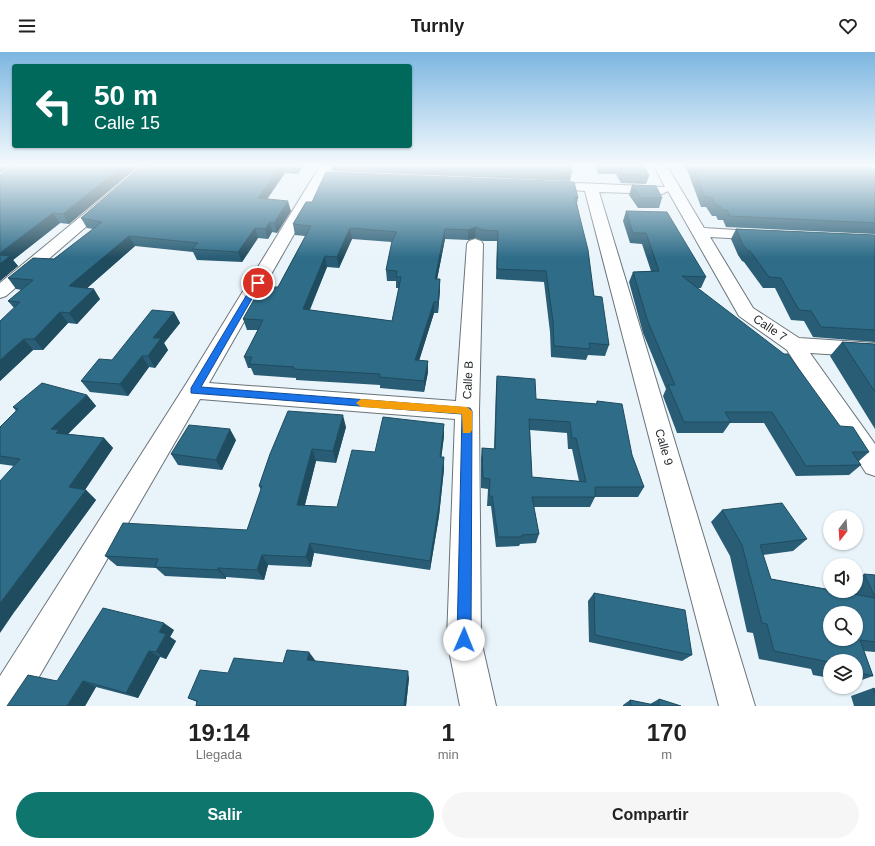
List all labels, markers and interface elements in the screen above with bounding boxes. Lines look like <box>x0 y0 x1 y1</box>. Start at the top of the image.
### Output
icon: menu <box>16 15 38 37</box>
icon: heart <box>837 15 859 37</box>
text: Turnly <box>411 16 464 36</box>
icon: left <box>28 80 80 132</box>
text: 50 m <box>94 80 158 111</box>
text: Calle 15 <box>94 113 160 133</box>
pin <box>241 266 275 300</box>
icon: arrive <box>247 272 269 294</box>
street label: Calle 7 <box>751 312 790 344</box>
street label: Calle B <box>460 360 476 400</box>
street label: Calle 9 <box>652 427 676 467</box>
north arrow <box>823 510 863 550</box>
map controls <box>823 510 863 694</box>
button: sound <box>823 558 863 598</box>
button: search <box>823 606 863 646</box>
position arrow <box>443 619 485 661</box>
button: layers <box>823 654 863 694</box>
text: 19:14 <box>188 719 250 746</box>
text: 1 <box>441 719 455 746</box>
text: 170 <box>647 719 687 746</box>
text: Llegada <box>196 747 242 762</box>
text: min <box>438 747 459 762</box>
text: m <box>661 747 672 762</box>
button: Salir <box>16 792 434 838</box>
button: Compartir <box>442 792 859 838</box>

